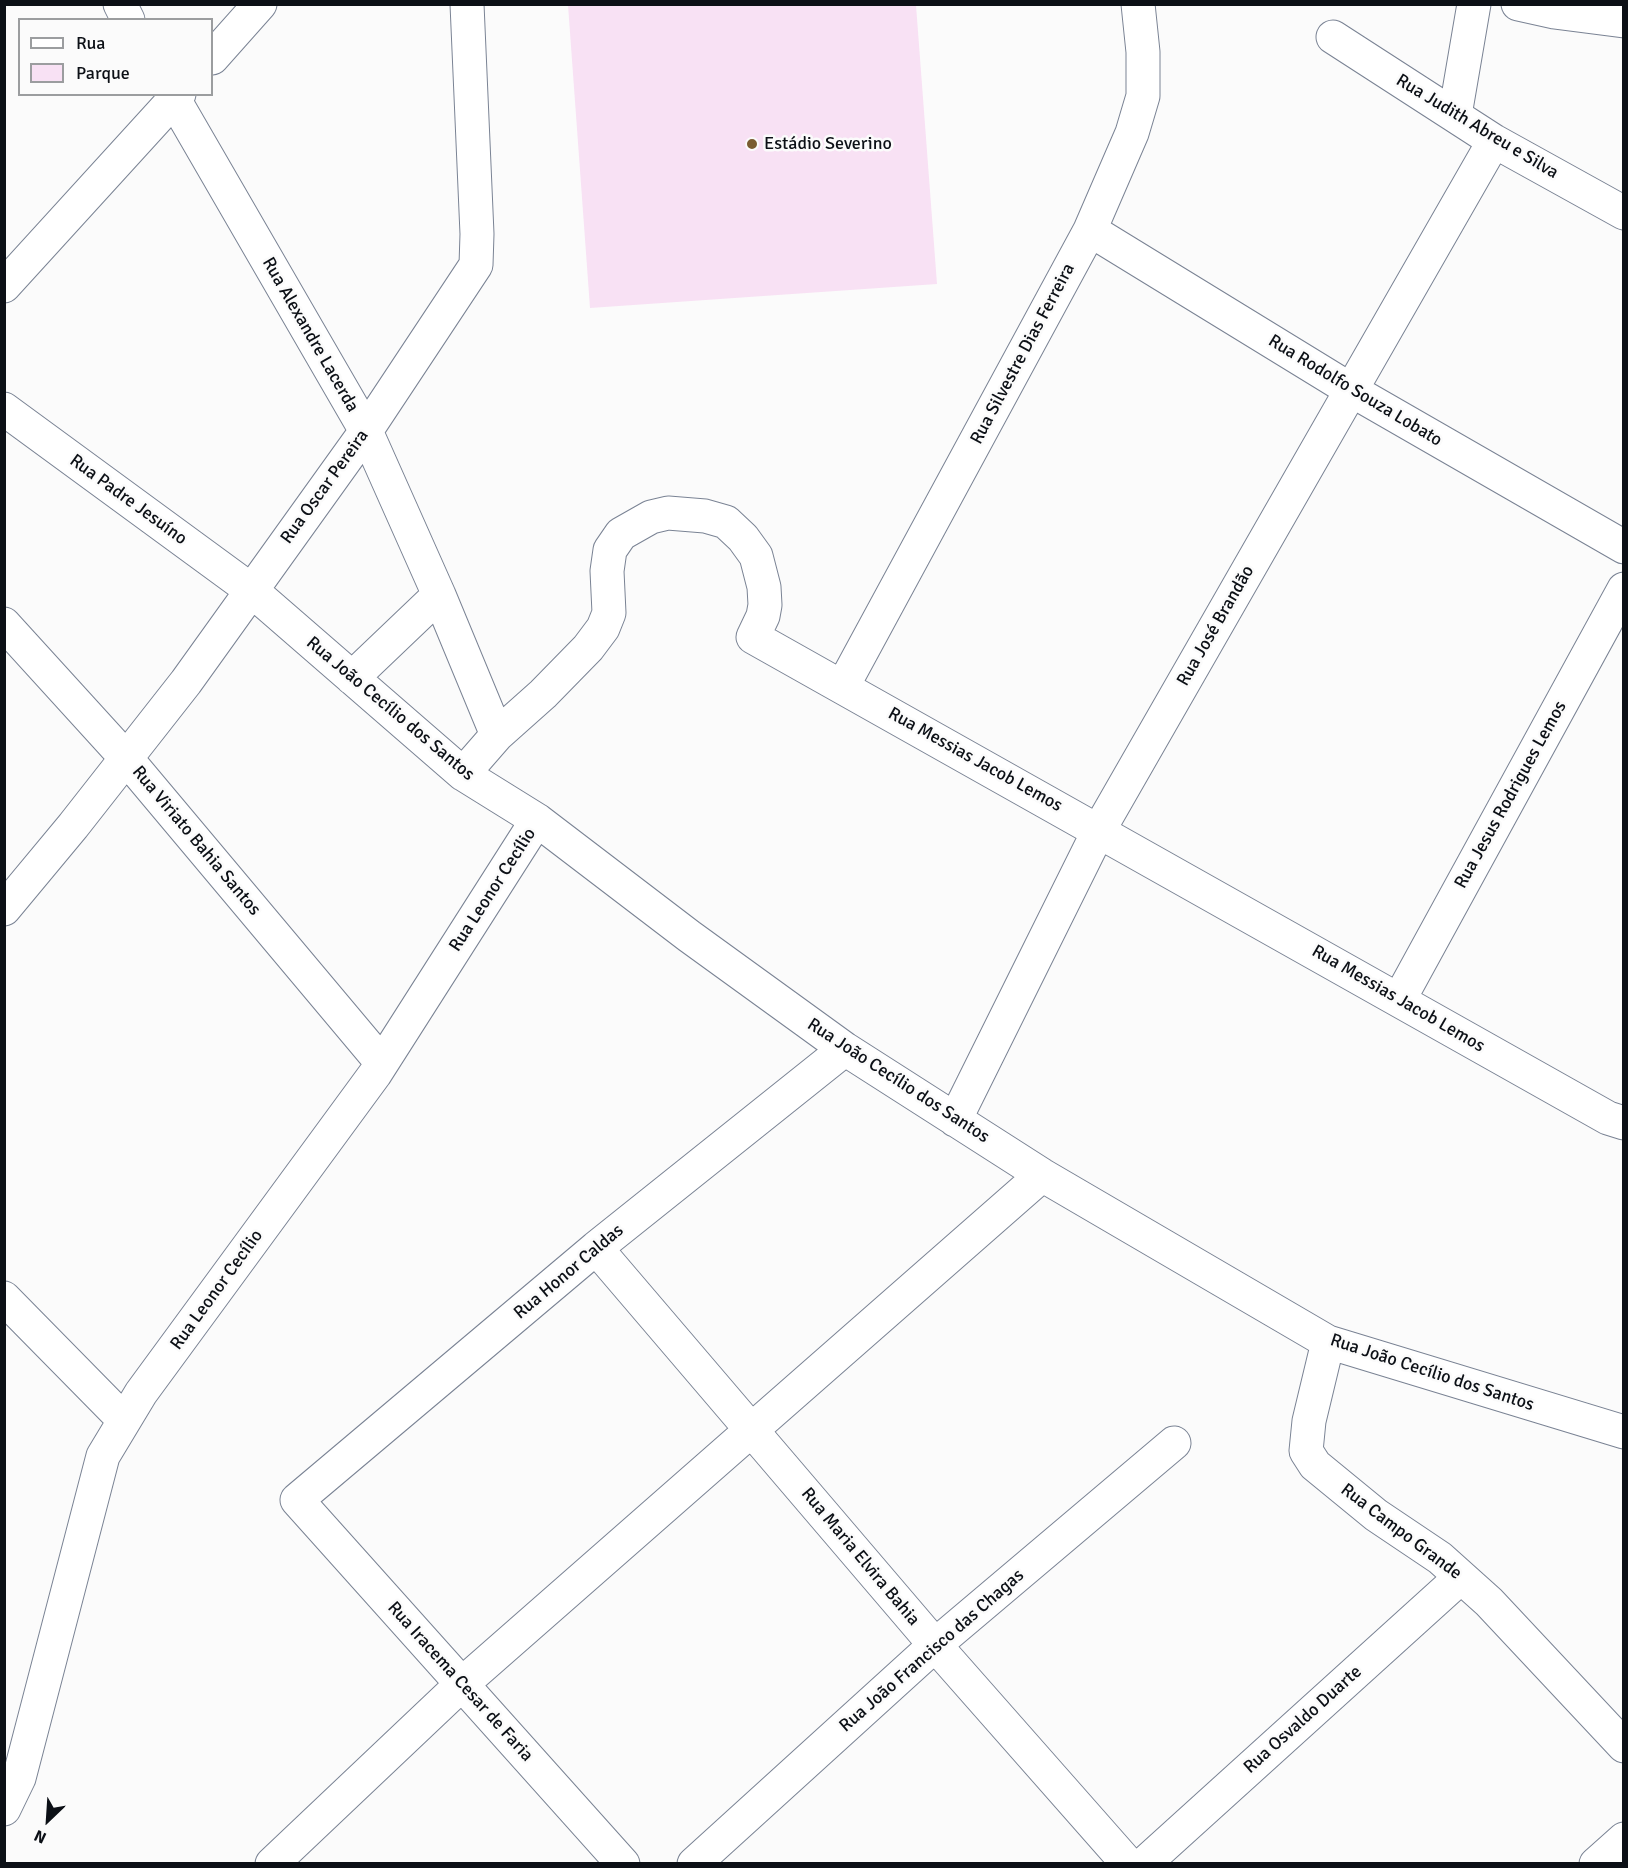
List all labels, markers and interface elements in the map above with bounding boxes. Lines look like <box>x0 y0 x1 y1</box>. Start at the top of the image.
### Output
legend <box>18 18 213 96</box>
text: Rua <box>76 32 105 54</box>
text: Parque <box>76 62 130 84</box>
street label: Rua Judith Abreu e Silva <box>1392 70 1562 184</box>
place label: Estádio Severino <box>764 133 892 155</box>
marker: Estádio Severino <box>745 137 759 151</box>
street label: Rua Alexandre Lacerda <box>257 254 363 416</box>
street label: Rua Silvestre Dias Ferreira <box>966 260 1080 448</box>
street label: Rua Rodolfo Souza Lobato <box>1264 330 1446 452</box>
street label: Rua Oscar Pereira <box>276 426 374 548</box>
street label: Rua Padre Jesuíno <box>65 450 191 550</box>
street label: Rua José Brandão <box>1173 562 1259 690</box>
street label: Rua João Cecílio dos Santos <box>302 632 478 786</box>
street label: Rua Jesus Rodrigues Lemos <box>1450 698 1572 892</box>
street label: Rua Messias Jacob Lemos <box>884 703 1066 817</box>
street label: Rua Viriato Bahia Santos <box>127 762 265 920</box>
street label: Rua Leonor Cecílio <box>445 824 541 956</box>
street label: Rua Messias Jacob Lemos <box>1308 941 1488 1057</box>
street label: Rua João Cecílio dos Santos <box>803 1014 993 1148</box>
street label: Rua Honor Caldas <box>510 1220 628 1324</box>
street label: Rua Leonor Cecílio <box>166 1226 268 1354</box>
street label: Rua João Cecílio dos Santos <box>1327 1330 1537 1416</box>
street label: Rua Campo Grande <box>1336 1479 1466 1585</box>
street label: Rua Maria Elvira Bahia <box>796 1484 924 1630</box>
street label: Rua João Francisco das Chagas <box>835 1565 1029 1737</box>
street label: Rua Iracema Cesar de Faria <box>382 1598 538 1766</box>
street label: Rua Osvaldo Duarte <box>1240 1661 1366 1779</box>
north arrow <box>18 1790 78 1850</box>
text: N <box>31 1825 50 1848</box>

